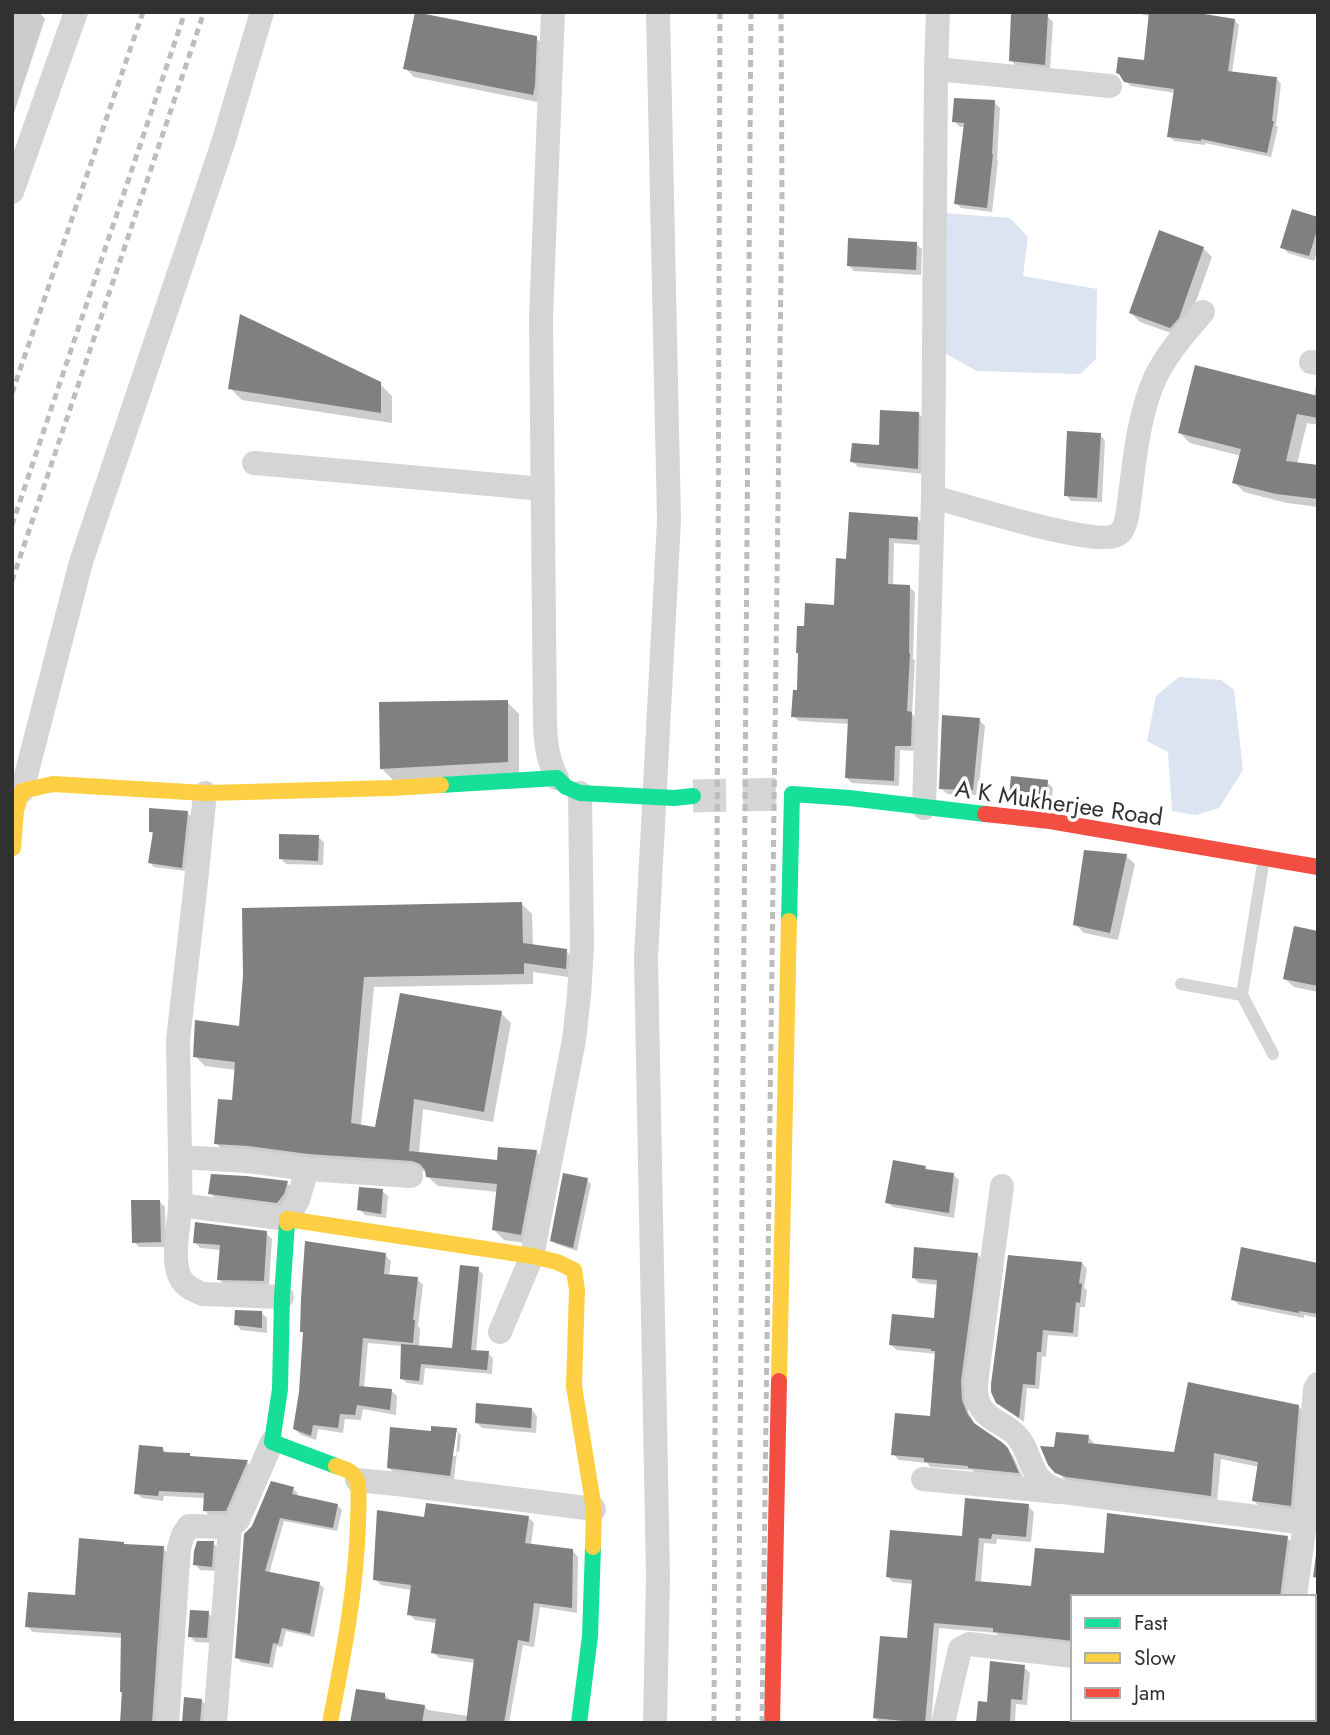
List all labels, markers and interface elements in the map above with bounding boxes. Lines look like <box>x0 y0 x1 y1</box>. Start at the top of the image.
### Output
street label: A K Mukherjee Road <box>953 771 1165 834</box>
legend <box>1071 1595 1316 1721</box>
text: Fast <box>1134 1608 1167 1638</box>
text: Slow <box>1134 1643 1176 1673</box>
text: Jam <box>1131 1678 1166 1708</box>

